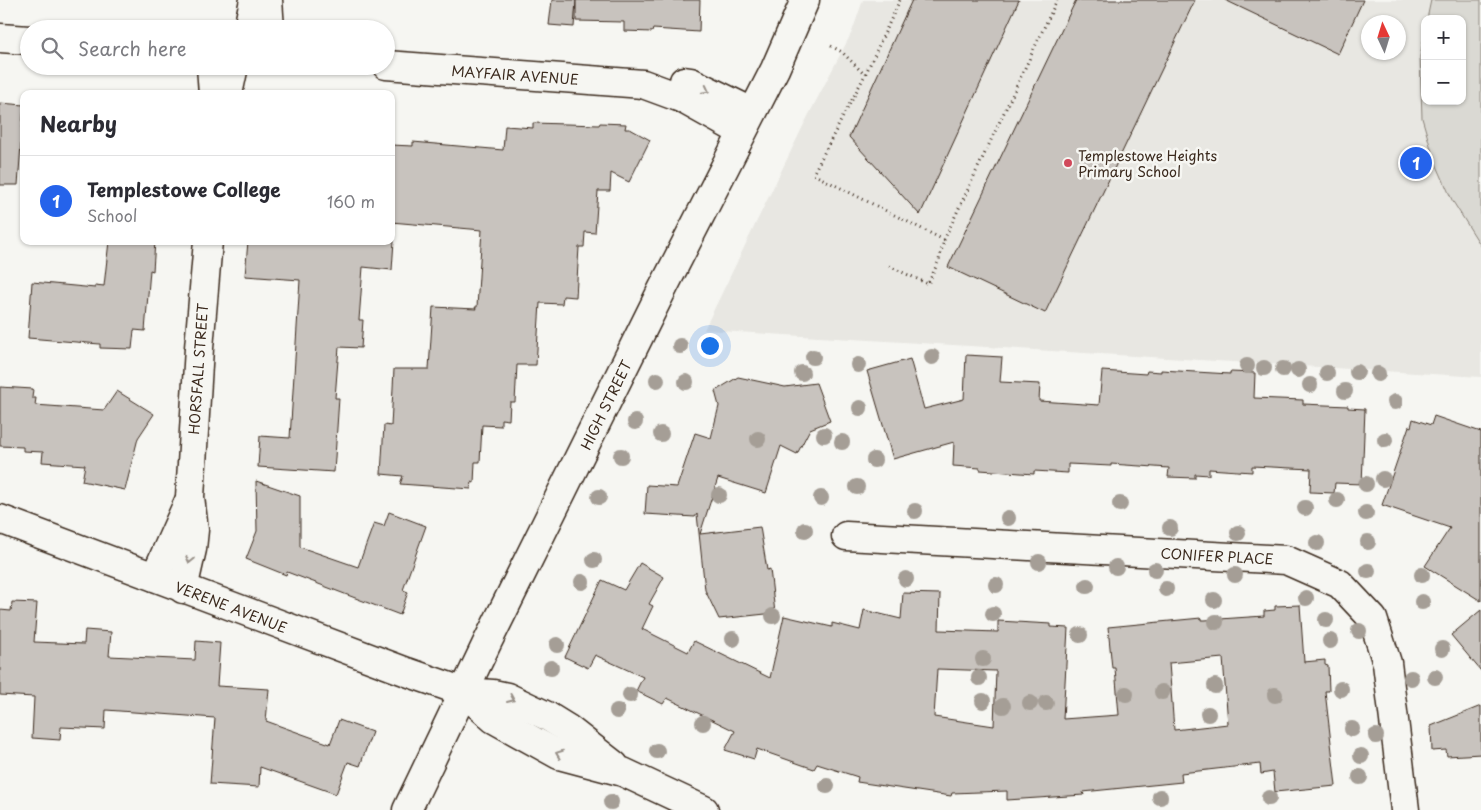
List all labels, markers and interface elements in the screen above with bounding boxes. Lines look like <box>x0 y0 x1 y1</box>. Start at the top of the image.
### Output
north arrow <box>1361 15 1406 60</box>
map controls <box>1421 15 1466 105</box>
button: + <box>1421 15 1466 60</box>
search box <box>20 20 395 75</box>
icon: search <box>38 34 66 62</box>
text: Search here <box>78 34 187 62</box>
street label: MAYFAIR AVENUE <box>451 60 580 90</box>
button: − <box>1421 60 1466 105</box>
one-way arrow <box>701 84 710 94</box>
text: Nearby <box>40 107 117 139</box>
pin: 1 <box>1400 144 1432 182</box>
place label: Templestowe Heights Primary School <box>1078 145 1217 182</box>
marker: Templestowe Heights Primary School <box>1062 157 1074 169</box>
text: Templestowe College <box>87 175 281 203</box>
text: 1 <box>52 189 60 213</box>
text: 160 m <box>327 189 375 213</box>
text: School <box>87 203 137 227</box>
street label: HORSFALL STREET <box>183 302 213 435</box>
your location <box>697 333 723 359</box>
street label: HIGH STREET <box>575 356 637 453</box>
street label: CONIFER PLACE <box>1160 543 1274 569</box>
one-way arrow <box>185 556 196 565</box>
street label: VERENE AVENUE <box>172 576 290 638</box>
one-way arrow <box>506 693 515 704</box>
one-way arrow <box>555 750 564 760</box>

